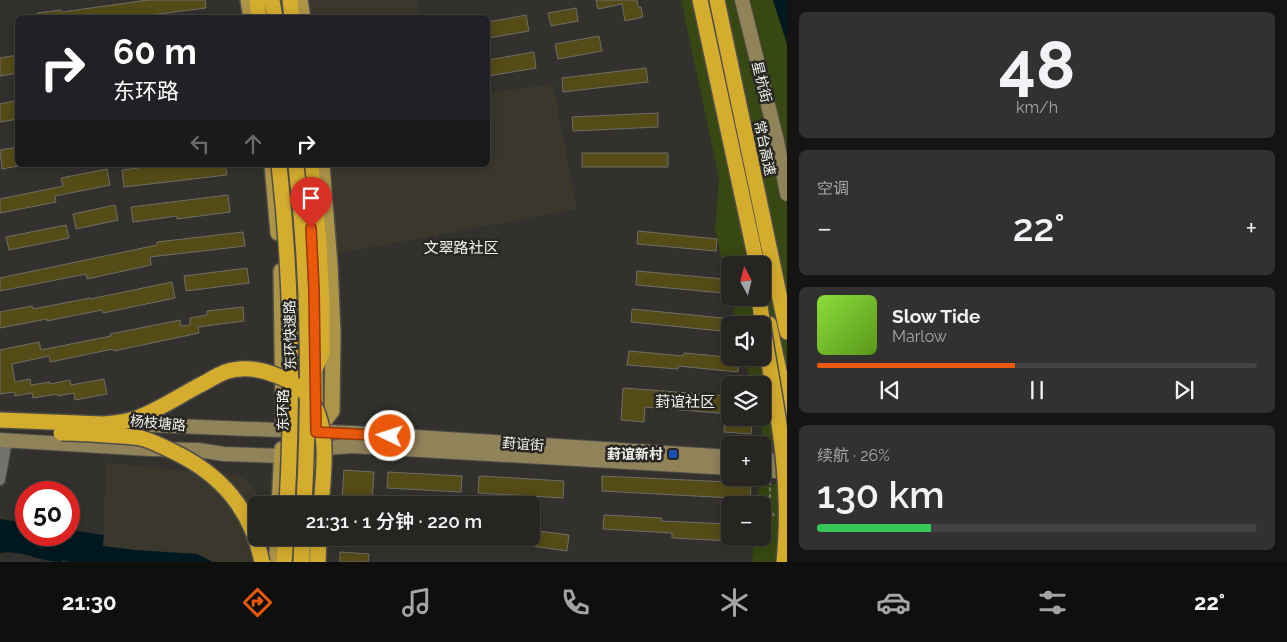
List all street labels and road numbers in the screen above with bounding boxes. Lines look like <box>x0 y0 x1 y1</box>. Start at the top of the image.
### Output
street label: 星杭街 <box>749 60 775 104</box>
street label: 常台高速 <box>751 119 779 177</box>
street label: 东环快速路 <box>281 300 299 370</box>
street label: 东环路 <box>275 389 291 431</box>
street label: 杨枝塘路 <box>129 413 187 433</box>
street label: 葑谊街 <box>501 435 545 453</box>

